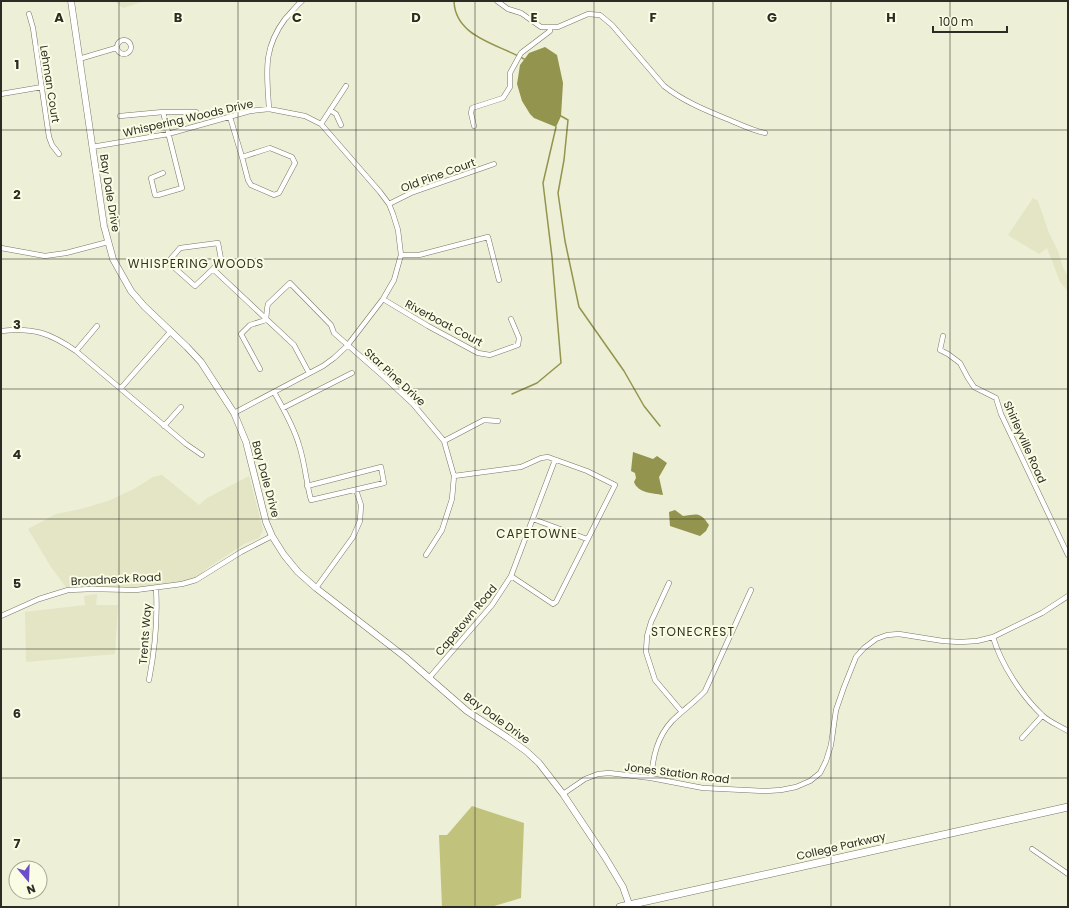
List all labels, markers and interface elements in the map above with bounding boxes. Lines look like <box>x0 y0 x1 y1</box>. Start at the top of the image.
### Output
text: A <box>54 8 64 27</box>
text: B <box>174 8 183 27</box>
text: C <box>292 8 302 27</box>
text: D <box>411 8 421 27</box>
text: E <box>530 8 538 27</box>
text: F <box>649 8 657 27</box>
text: G <box>767 8 777 27</box>
text: H <box>886 8 896 27</box>
scale bar <box>933 8 1007 34</box>
text: 100 m <box>939 13 973 30</box>
street label: Lehman Court <box>36 44 64 124</box>
text: 1 <box>15 55 19 74</box>
street label: Whispering Woods Drive <box>121 95 255 141</box>
street label: Bay Dale Drive <box>96 153 124 233</box>
street label: Old Pine Court <box>398 154 478 196</box>
text: 2 <box>13 185 21 204</box>
district label: WHISPERING WOODS <box>128 255 264 272</box>
street label: Riverboat Court <box>402 296 486 350</box>
text: 3 <box>13 315 21 334</box>
street label: Star Pine Drive <box>361 344 429 410</box>
street label: Shirleyville Road <box>1000 398 1050 486</box>
street label: Bay Dale Drive <box>248 439 284 519</box>
text: 4 <box>13 445 22 464</box>
district label: CAPETOWNE <box>496 525 578 542</box>
street label: Broadneck Road <box>70 569 162 589</box>
text: 5 <box>13 574 21 593</box>
street label: Capetown Road <box>431 581 501 659</box>
street label: Trents Way <box>135 602 155 665</box>
district label: STONECREST <box>651 623 735 640</box>
street label: Bay Dale Drive <box>461 688 534 748</box>
text: 6 <box>13 704 21 723</box>
street label: Jones Station Road <box>624 759 730 787</box>
street label: College Parkway <box>795 828 888 864</box>
text: 7 <box>14 834 21 853</box>
north arrow <box>8 860 48 900</box>
text: N <box>25 881 38 898</box>

